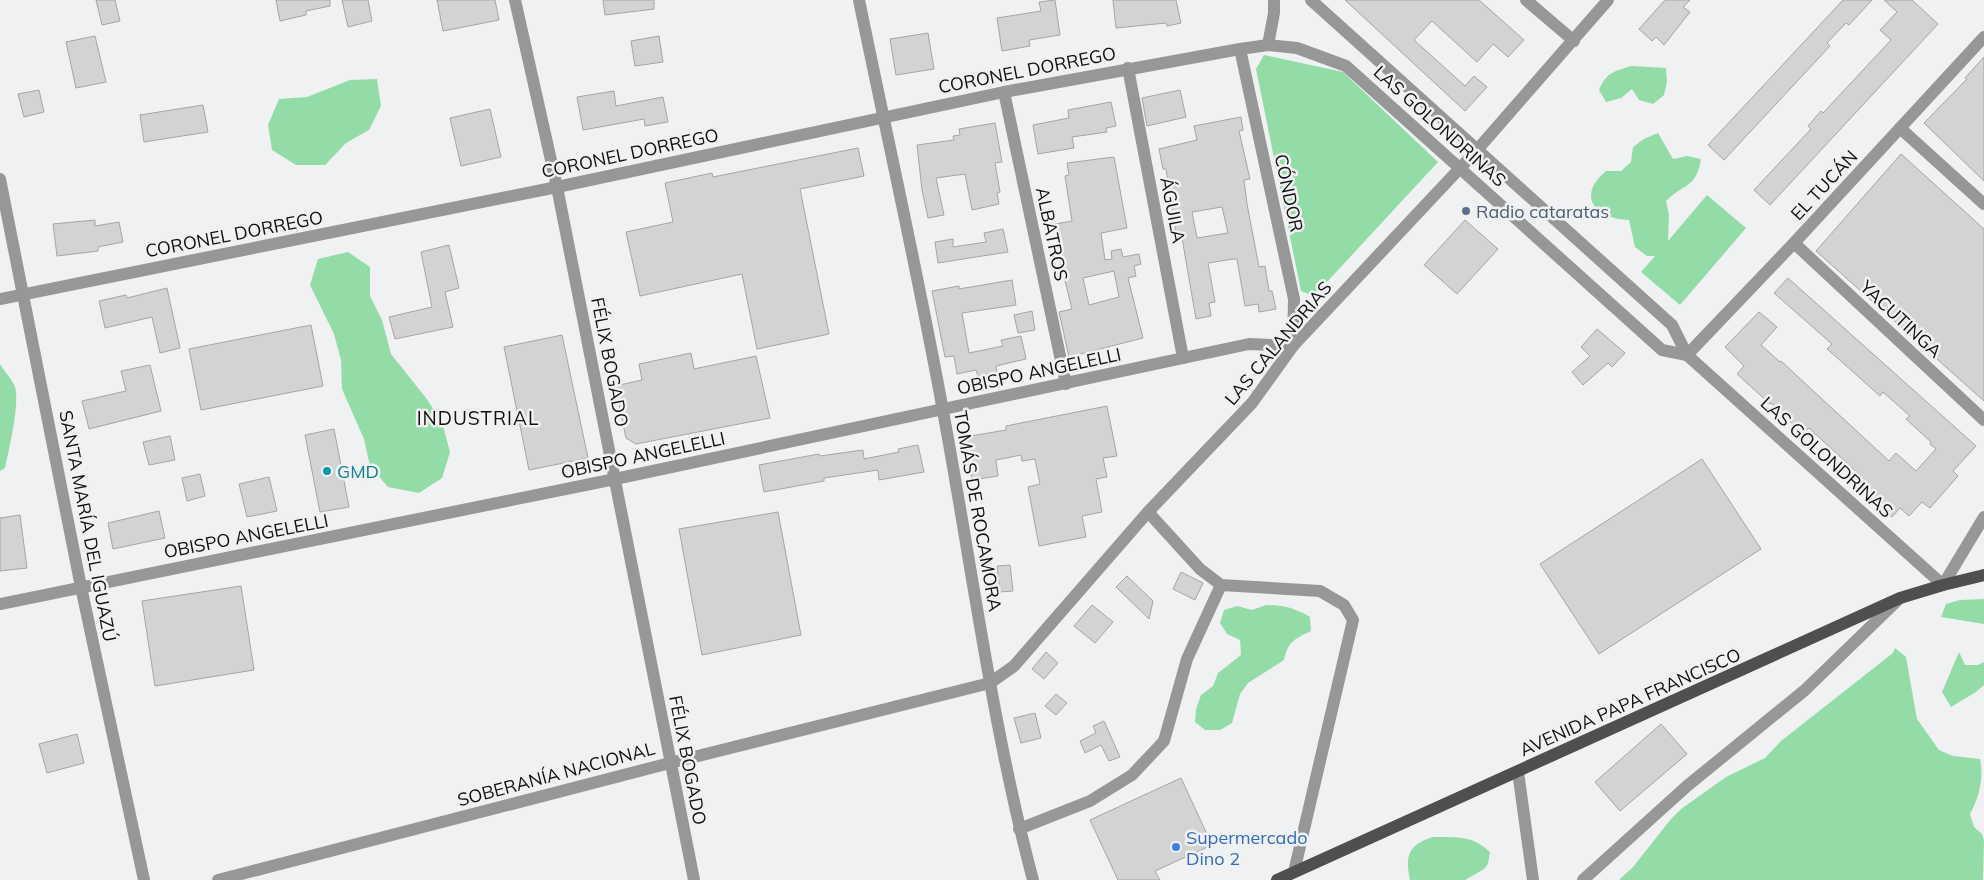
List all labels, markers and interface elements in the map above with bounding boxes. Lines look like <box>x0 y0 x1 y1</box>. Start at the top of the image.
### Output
street label: CORONEL DORREGO <box>936 41 1118 99</box>
street label: LAS GOLONDRINAS <box>1369 60 1511 192</box>
street label: CORONEL DORREGO <box>539 123 721 183</box>
street label: EL TUCÁN <box>1786 145 1862 225</box>
street label: CÓNDOR <box>1270 152 1308 234</box>
street label: ÁGUILA <box>1155 175 1191 245</box>
street label: ALBATROS <box>1031 185 1073 283</box>
place label: Radio cataratas <box>1476 200 1609 223</box>
street label: CORONEL DORREGO <box>143 205 325 263</box>
marker: Radio cataratas <box>1460 205 1472 217</box>
street label: YACUTINGA <box>1855 275 1947 363</box>
street label: LAS CALANDRIAS <box>1219 276 1337 410</box>
street label: FÉLIX BOGADO <box>586 295 634 429</box>
street label: OBISPO ANGELELLI <box>955 342 1123 400</box>
street label: LAS GOLONDRINAS <box>1756 391 1898 523</box>
district label: INDUSTRIAL <box>417 406 539 430</box>
street label: SANTA MARÍA DEL IGUAZÚ <box>54 408 122 644</box>
street label: TOMÁS DE ROCAMORA <box>949 409 1007 613</box>
street label: OBISPO ANGELELLI <box>559 426 727 484</box>
place label: GMD <box>337 460 379 483</box>
marker: GMD <box>321 465 333 477</box>
street label: OBISPO ANGELELLI <box>162 509 330 563</box>
street label: AVENIDA PAPA FRANCISCO <box>1516 643 1744 761</box>
street label: FÉLIX BOGADO <box>664 693 712 827</box>
street label: SOBERANÍA NACIONAL <box>455 737 657 811</box>
place label: Supermercado Dino 2 <box>1186 826 1307 870</box>
marker: Supermercado Dino 2 <box>1170 841 1182 853</box>

